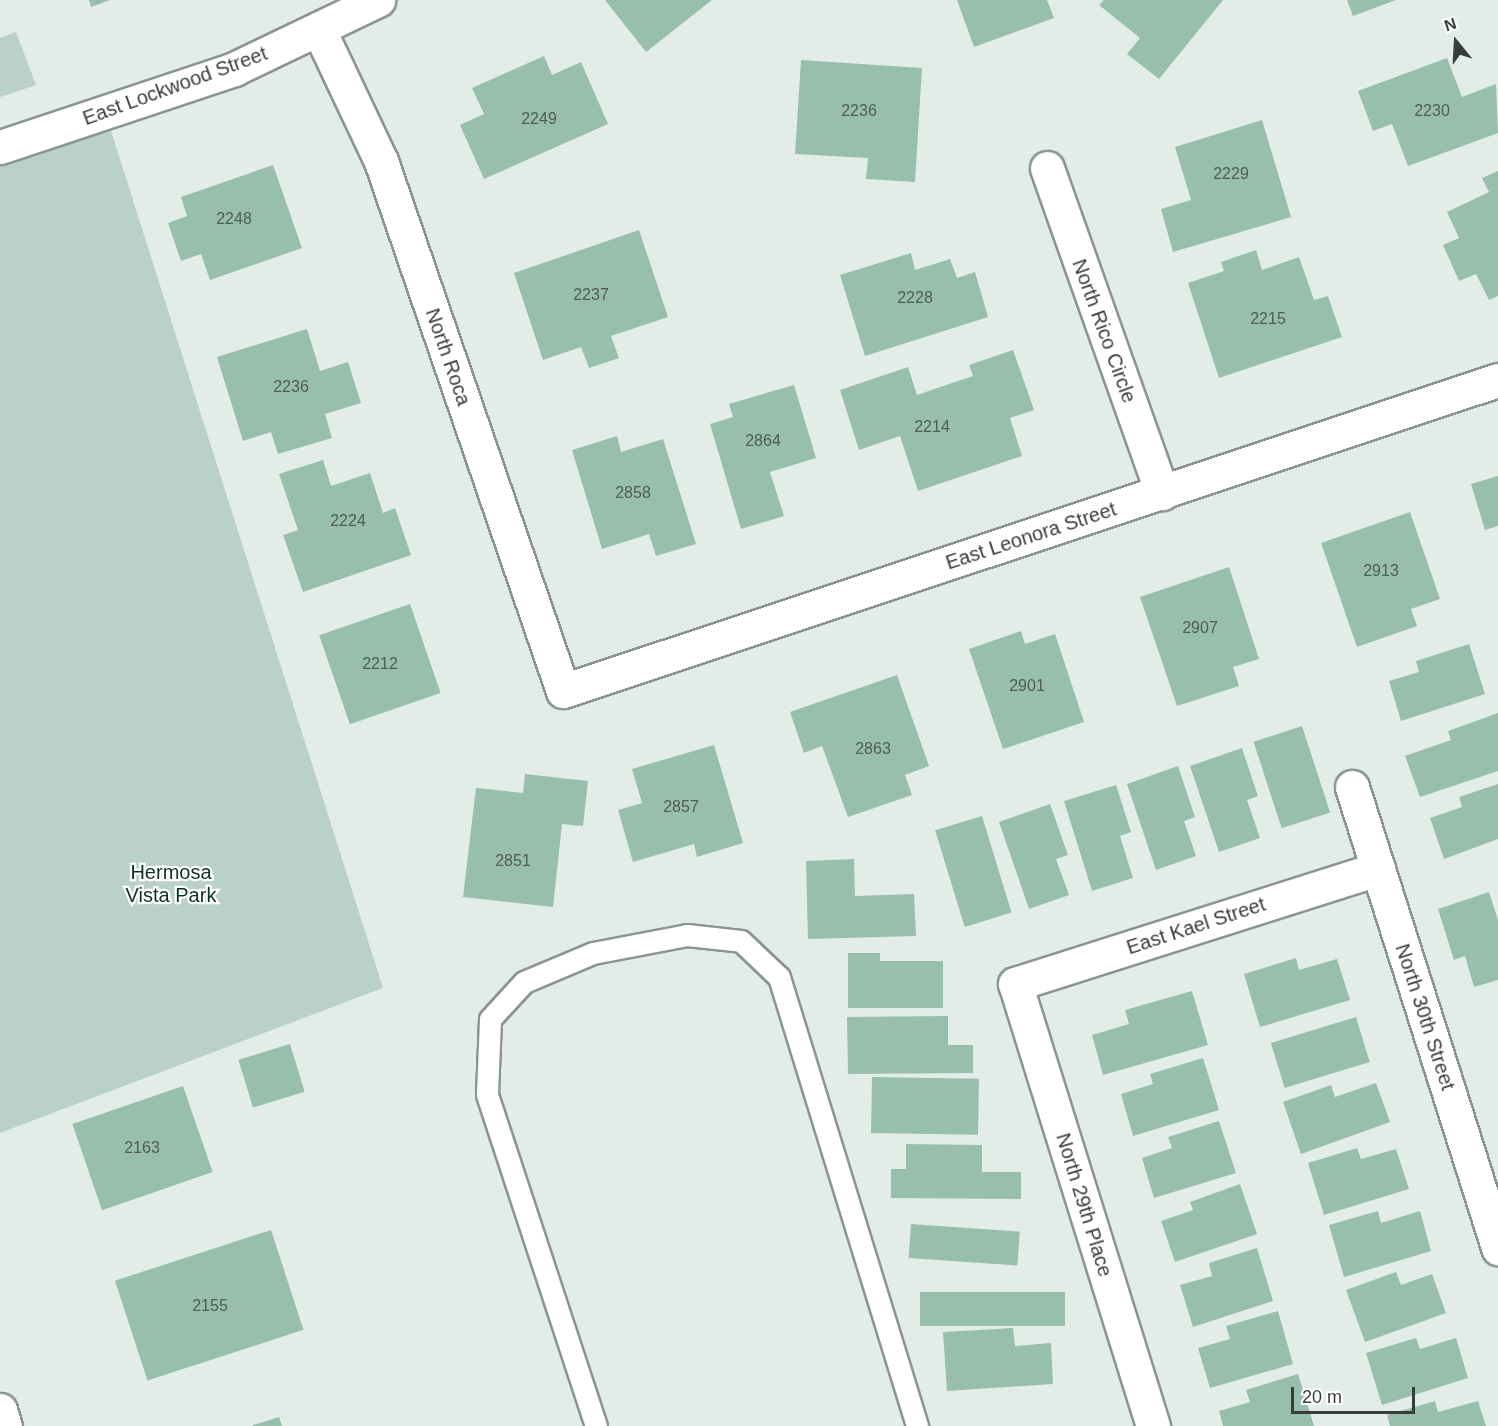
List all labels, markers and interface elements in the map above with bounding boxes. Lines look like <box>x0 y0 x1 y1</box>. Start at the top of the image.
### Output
north arrow <box>1426 12 1486 72</box>
text: N <box>1442 15 1458 34</box>
street label: East Lockwood Street <box>79 41 271 131</box>
house number: 2236 <box>841 101 877 121</box>
house number: 2230 <box>1414 101 1450 121</box>
house number: 2249 <box>521 109 557 129</box>
house number: 2229 <box>1213 164 1249 184</box>
house number: 2248 <box>216 209 252 229</box>
street label: North Rico Circle <box>1067 256 1141 406</box>
house number: 2237 <box>573 285 609 305</box>
house number: 2228 <box>897 288 933 308</box>
street label: North Roca <box>420 305 476 409</box>
house number: 2215 <box>1250 309 1286 329</box>
house number: 2236 <box>273 377 309 397</box>
house number: 2214 <box>914 417 950 437</box>
house number: 2864 <box>745 431 781 451</box>
house number: 2858 <box>615 483 651 503</box>
street label: East Leonora Street <box>943 497 1119 575</box>
house number: 2224 <box>330 511 366 531</box>
house number: 2913 <box>1363 561 1399 581</box>
house number: 2907 <box>1182 618 1218 638</box>
house number: 2212 <box>362 654 398 674</box>
house number: 2901 <box>1009 676 1045 696</box>
house number: 2863 <box>855 739 891 759</box>
house number: 2857 <box>663 797 699 817</box>
house number: 2851 <box>495 851 531 871</box>
park label: Hermosa Vista Park <box>126 861 216 908</box>
street label: East Kael Street <box>1124 892 1268 960</box>
street label: North 30th Street <box>1390 941 1460 1093</box>
street label: North 29th Place <box>1051 1130 1117 1280</box>
house number: 2163 <box>124 1138 160 1158</box>
house number: 2155 <box>192 1296 228 1316</box>
scale bar <box>1294 1375 1418 1413</box>
text: 20 m <box>1302 1387 1342 1407</box>

